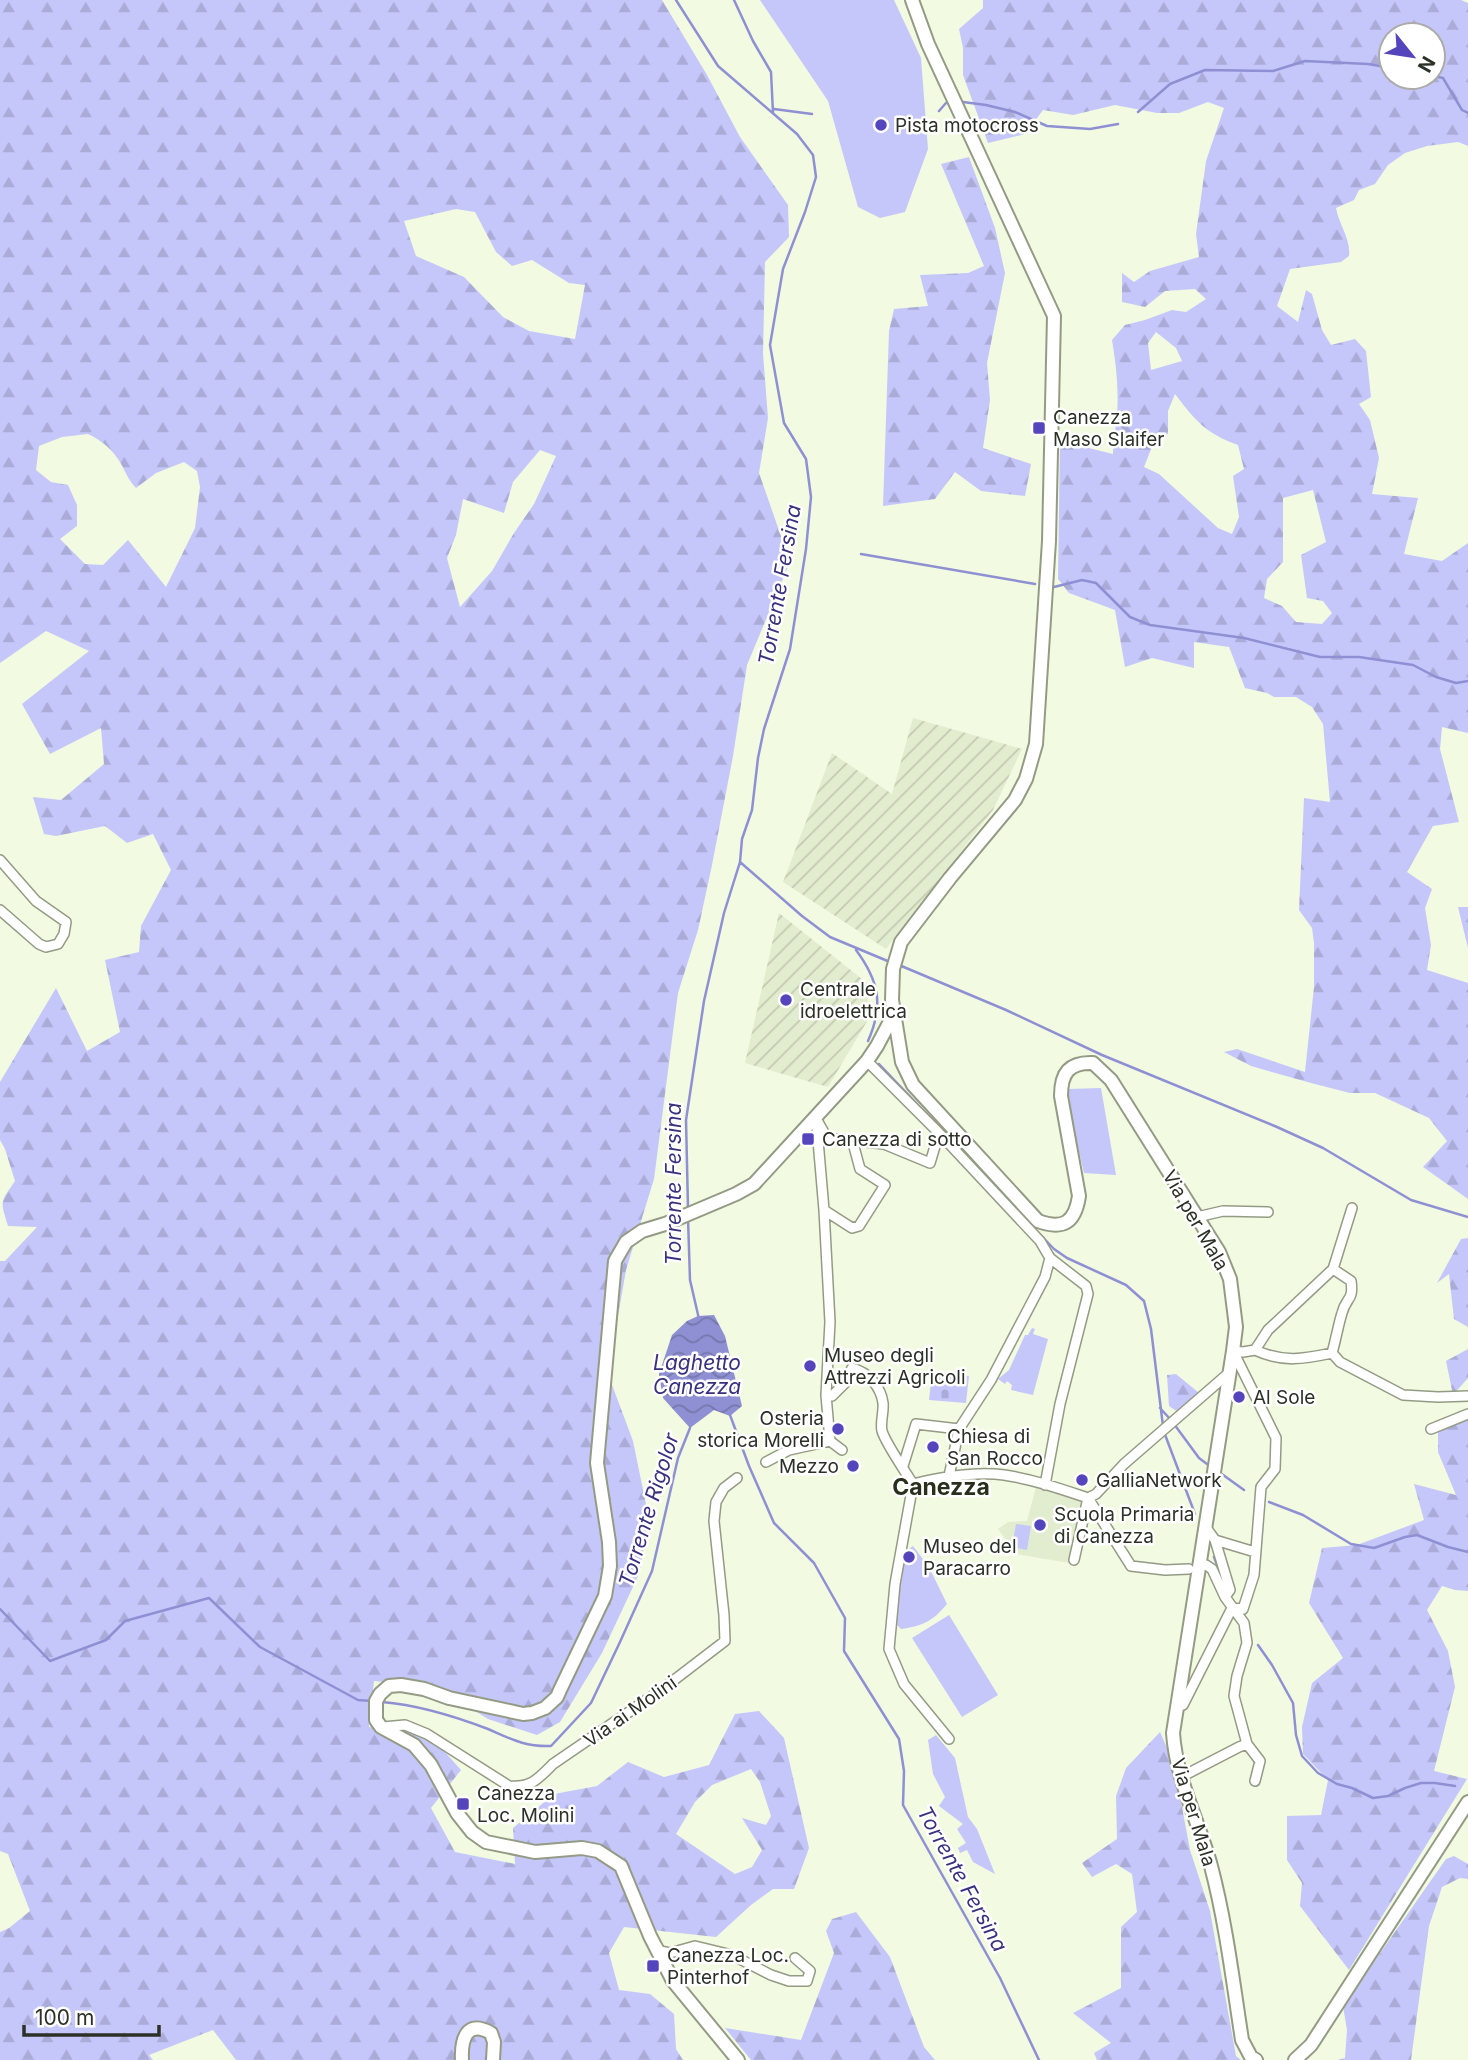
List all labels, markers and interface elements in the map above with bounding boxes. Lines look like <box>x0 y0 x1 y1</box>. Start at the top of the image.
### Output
north arrow <box>1377 21 1447 91</box>
text: N <box>1413 52 1440 76</box>
place label: Pista motocross <box>895 114 1039 137</box>
marker: Pista motocross <box>873 117 889 133</box>
place label: Canezza Maso Slaifer <box>1053 406 1164 451</box>
marker: Canezza Maso Slaifer <box>1031 420 1047 436</box>
water label: Torrente Fersina <box>753 503 806 667</box>
place label: Centrale idroelettrica <box>800 978 907 1023</box>
marker: Centrale idroelettrica <box>778 992 794 1008</box>
water label: Torrente Fersina <box>661 1103 686 1265</box>
place label: Canezza di sotto <box>822 1128 972 1151</box>
marker: Canezza di sotto <box>800 1131 816 1147</box>
street label: Via per Mala <box>1158 1166 1234 1275</box>
place label: Museo degli Attrezzi Agricoli <box>824 1344 966 1389</box>
water label: Laghetto Canezza <box>653 1350 741 1399</box>
marker: Museo degli Attrezzi Agricoli <box>802 1358 818 1374</box>
place label: Al Sole <box>1253 1386 1315 1409</box>
marker: Al Sole <box>1231 1389 1247 1405</box>
place label: Osteria storica Morelli <box>697 1407 824 1452</box>
marker: Osteria storica Morelli <box>830 1421 846 1437</box>
place label: Chiesa di San Rocco <box>947 1425 1043 1470</box>
water label: Torrente Rigolor <box>613 1429 684 1590</box>
marker: Chiesa di San Rocco <box>925 1439 941 1455</box>
place label: Mezzo <box>779 1455 839 1478</box>
marker: Mezzo <box>845 1458 861 1474</box>
place label: GalliaNetwork <box>1096 1469 1222 1492</box>
marker: GalliaNetwork <box>1074 1472 1090 1488</box>
district label: Canezza <box>892 1473 990 1501</box>
place label: Scuola Primaria di Canezza <box>1054 1503 1195 1548</box>
marker: Scuola Primaria di Canezza <box>1032 1517 1048 1533</box>
place label: Museo del Paracarro <box>923 1535 1017 1580</box>
marker: Museo del Paracarro <box>901 1549 917 1565</box>
street label: Via ai Molini <box>579 1671 681 1752</box>
street label: Via per Mala <box>1166 1755 1221 1869</box>
place label: Canezza Loc. Molini <box>477 1782 574 1827</box>
marker: Canezza Loc. Molini <box>455 1796 471 1812</box>
water label: Torrente Fersina <box>912 1802 1013 1956</box>
place label: Canezza Loc. Pinterhof <box>667 1944 789 1989</box>
marker: Canezza Loc. Pinterhof <box>645 1958 661 1974</box>
scale bar <box>24 1994 159 2038</box>
text: 100 m <box>35 2005 94 2030</box>

